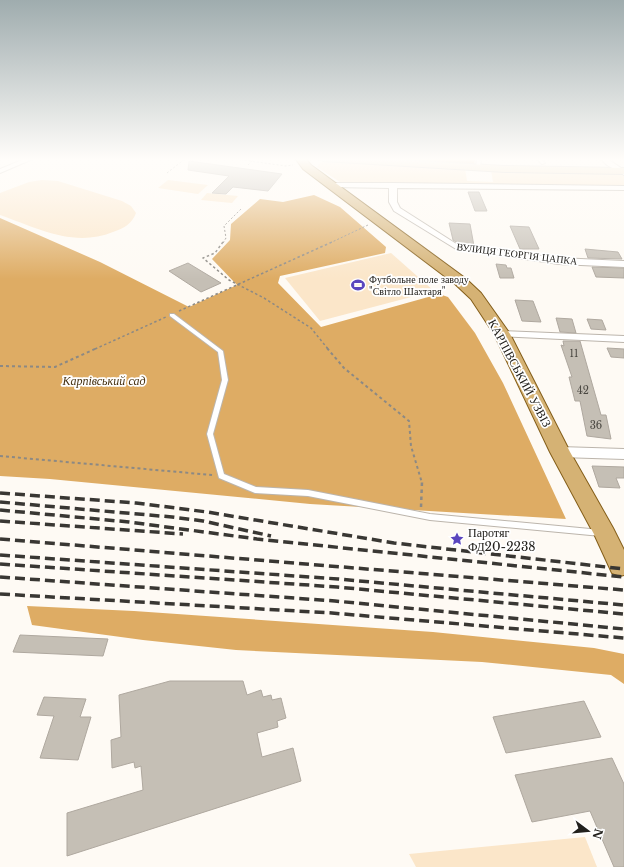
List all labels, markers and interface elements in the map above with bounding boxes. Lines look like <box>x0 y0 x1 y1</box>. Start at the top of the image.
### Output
street label: ВУЛИЦЯ ГЕОРГІЯ ЦАПКА <box>456 240 579 268</box>
place label: Футбольне поле заводу "Світло Шахтаря" <box>369 273 469 298</box>
sports icon: Футбольне поле заводу "Світло Шахтаря" <box>350 277 366 293</box>
street label: КАРПІВСЬКИЙ УЗВІЗ <box>485 316 555 430</box>
house number: 11 <box>570 347 578 360</box>
park label: Карпівський сад <box>61 373 146 388</box>
house number: 42 <box>577 384 589 397</box>
house number: 36 <box>590 419 602 432</box>
place label: Паротяг ФД20-2238 <box>468 525 536 554</box>
place icon: Паротяг ФД20-2238 <box>449 531 465 547</box>
north arrow <box>568 811 608 851</box>
text: N <box>589 827 606 841</box>

